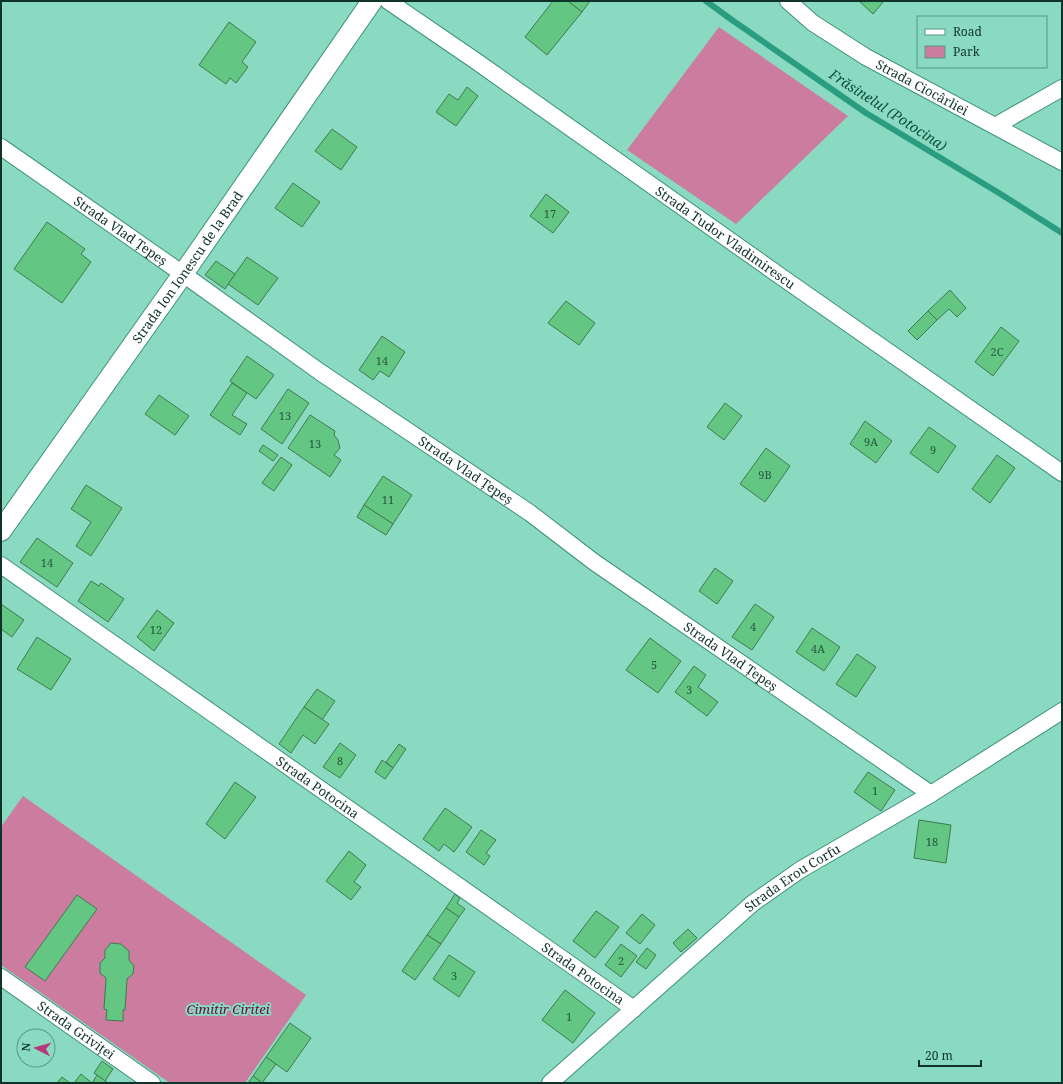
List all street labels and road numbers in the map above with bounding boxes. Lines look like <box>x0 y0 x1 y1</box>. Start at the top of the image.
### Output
street label: Strada Ciocârliei <box>873 55 972 119</box>
street label: Strada Tudor Vladimirescu <box>652 182 799 293</box>
street label: Strada Ion Ionescu de la Brad <box>128 187 247 347</box>
street label: Strada Vlad Țepeș <box>70 192 171 270</box>
street label: Strada Vlad Țepeș <box>415 432 517 508</box>
street label: Strada Vlad Țepeș <box>680 618 781 695</box>
street label: Strada Potocina <box>273 752 363 823</box>
street label: Strada Erou Corfu <box>740 840 844 916</box>
street label: Strada Potocina <box>538 938 628 1009</box>
street label: Strada Griviței <box>34 996 119 1063</box>

